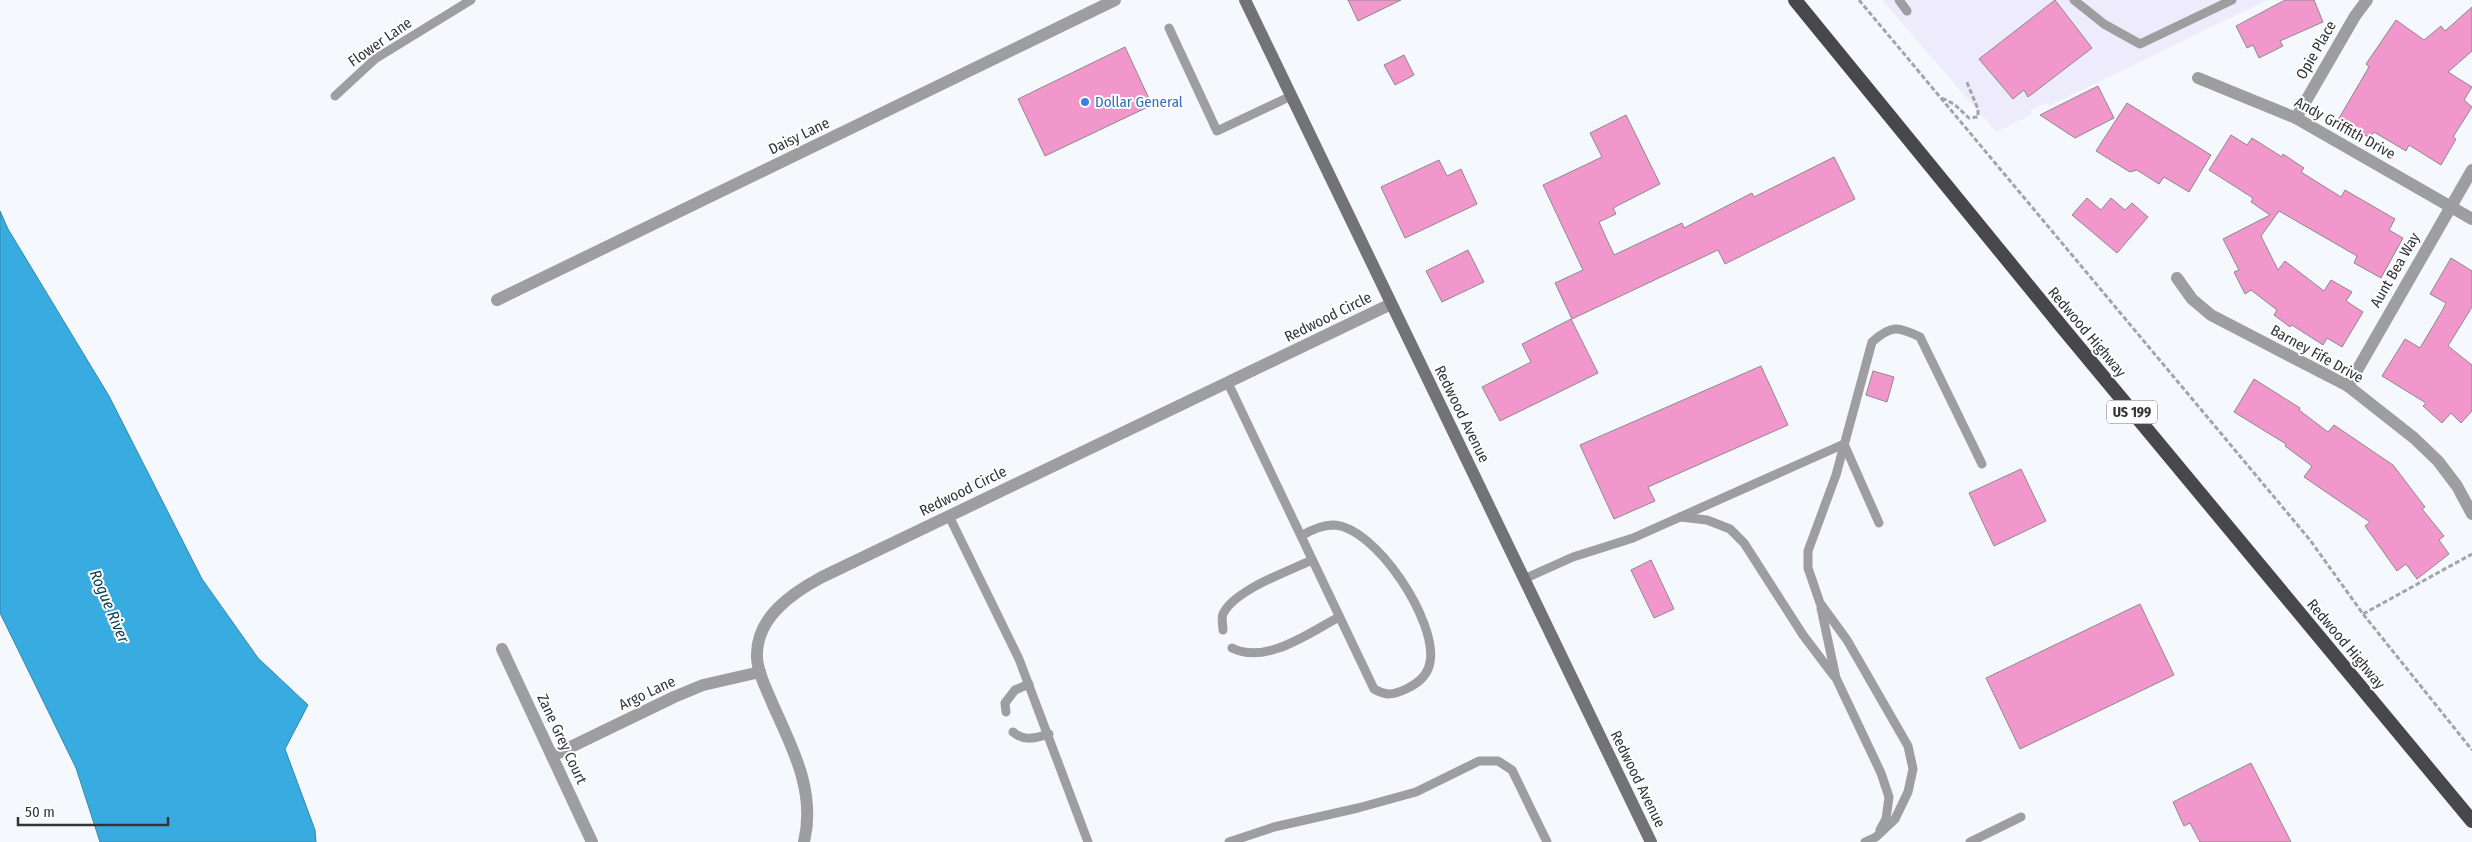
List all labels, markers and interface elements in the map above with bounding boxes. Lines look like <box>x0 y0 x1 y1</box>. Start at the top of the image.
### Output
street label: Flower Lane <box>345 14 415 70</box>
street label: Opie Place <box>2292 18 2340 82</box>
place label: Dollar General <box>1095 93 1183 111</box>
street label: Andy Griffith Drive <box>2292 93 2398 163</box>
marker: Dollar General <box>1079 96 1091 108</box>
street label: Daisy Lane <box>766 114 832 158</box>
street label: Aunt Bea Way <box>2366 229 2424 310</box>
street label: Redwood Highway <box>2044 283 2130 381</box>
street label: Redwood Circle <box>1282 288 1374 346</box>
street label: Barney Fife Drive <box>2267 321 2367 387</box>
street label: Redwood Avenue <box>1431 363 1493 465</box>
road number: US 199 <box>2107 401 2157 424</box>
street label: Redwood Circle <box>917 462 1009 520</box>
water label: Rogue River <box>86 567 134 646</box>
street label: Redwood Highway <box>2303 595 2389 693</box>
street label: Argo Lane <box>616 672 678 714</box>
street label: Zane Grey Court <box>533 691 591 787</box>
street label: Redwood Avenue <box>1607 728 1669 830</box>
scale bar <box>18 794 168 826</box>
text: 50 m <box>25 803 55 821</box>

